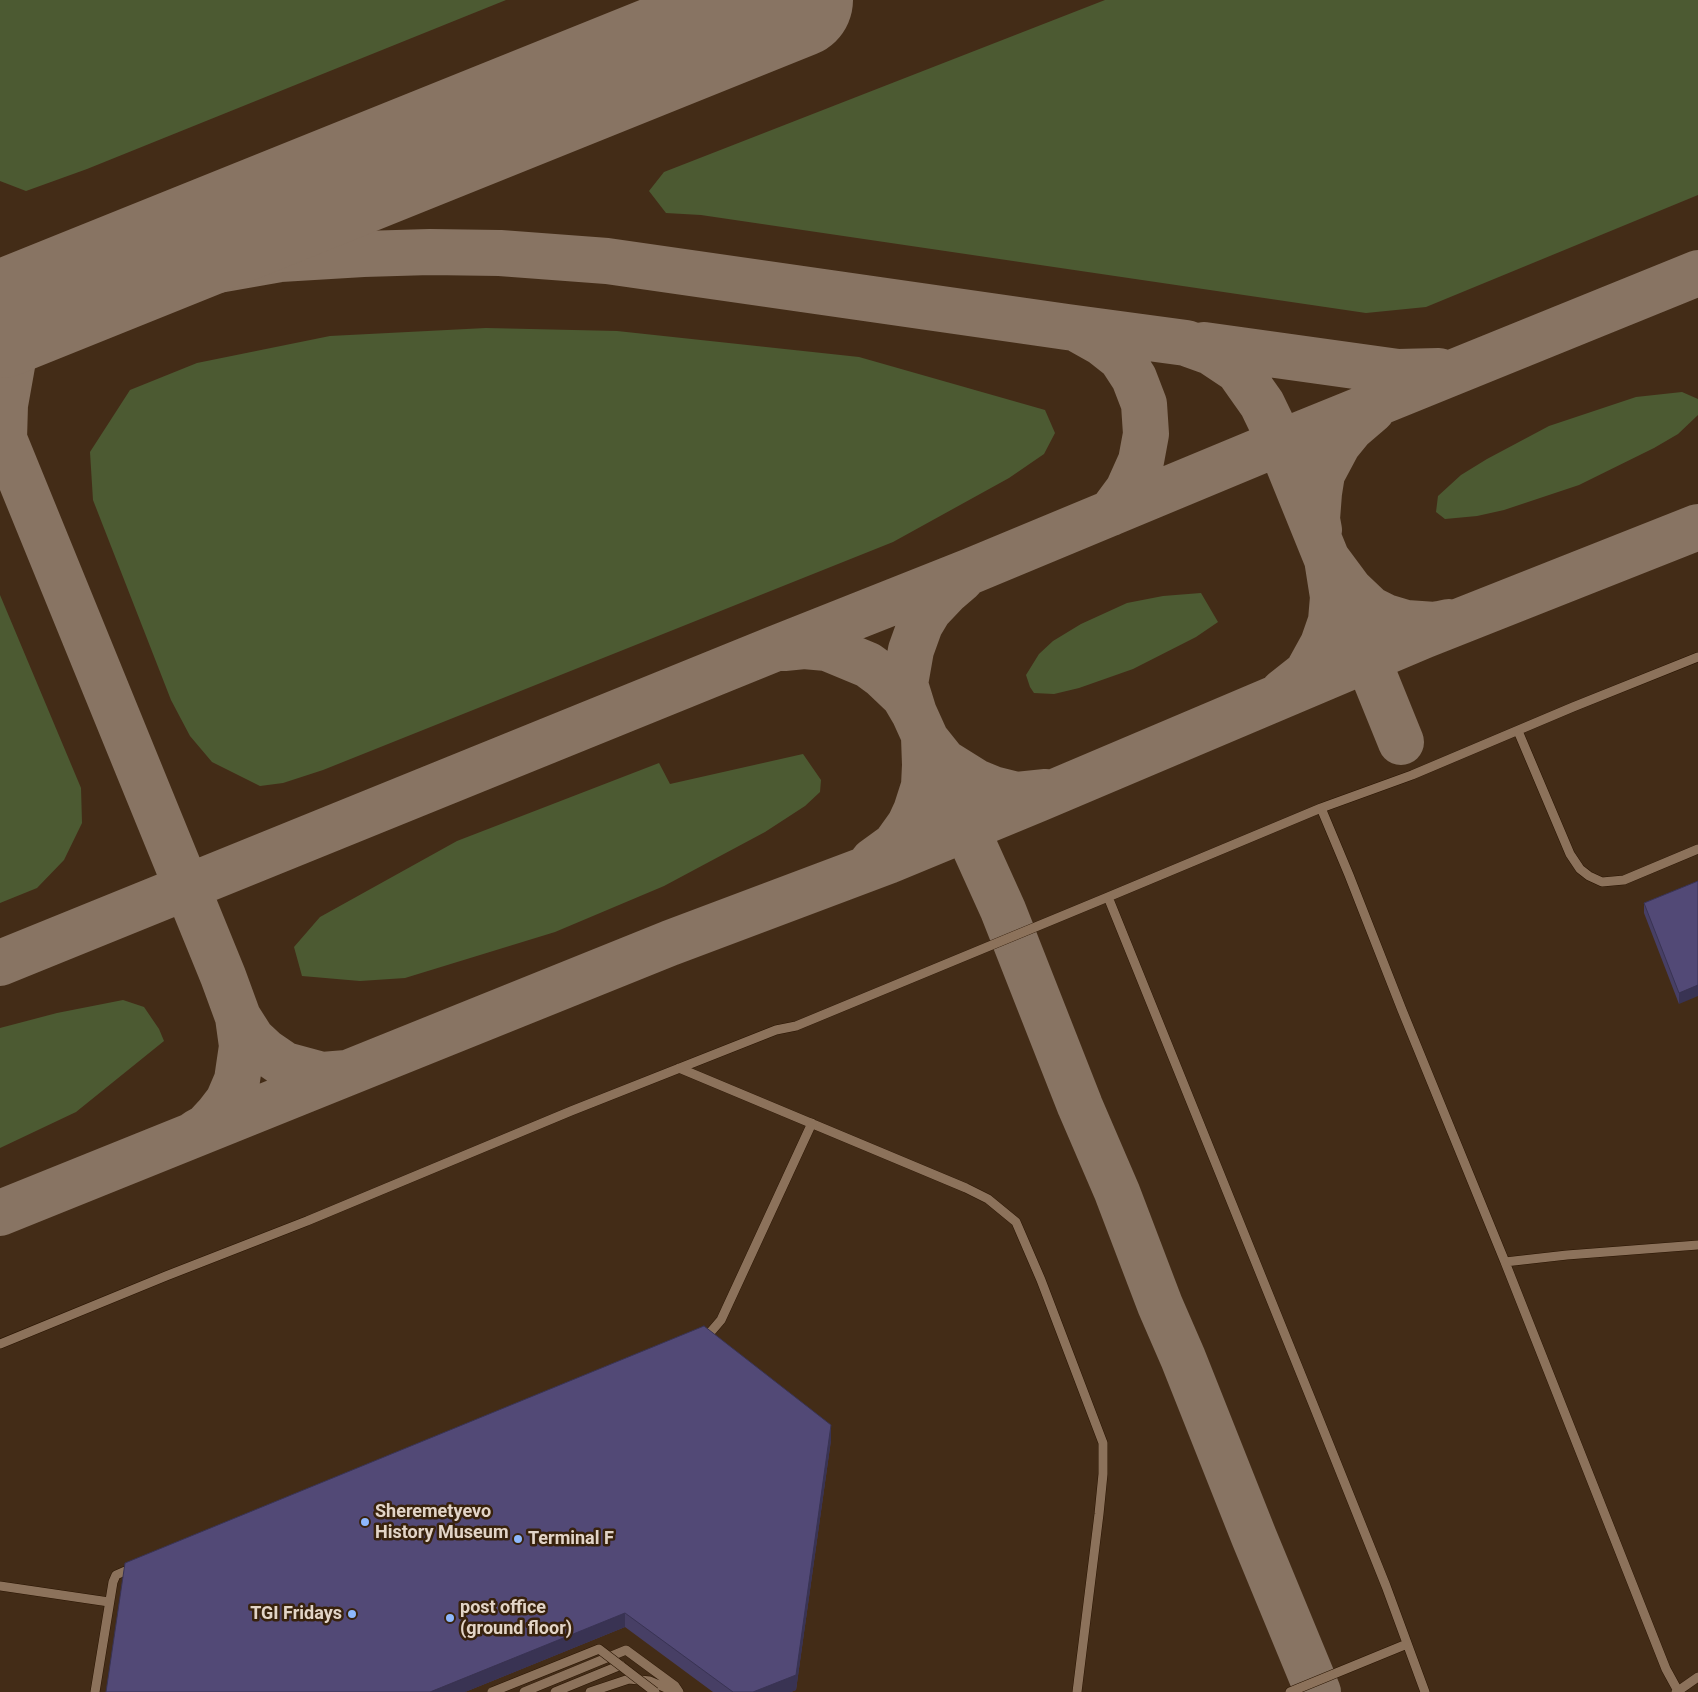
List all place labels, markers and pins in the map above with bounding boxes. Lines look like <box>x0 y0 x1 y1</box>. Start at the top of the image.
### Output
place label: Sheremetyevo History Museum <box>375 1501 508 1544</box>
marker: Sheremetyevo History Museum <box>359 1516 371 1528</box>
place label: Terminal F <box>528 1528 614 1550</box>
marker: Terminal F <box>512 1533 524 1545</box>
place label: post office (ground floor) <box>460 1597 572 1640</box>
place label: TGI Fridays <box>250 1603 342 1625</box>
marker: TGI Fridays <box>346 1608 358 1620</box>
marker: post office (ground floor) <box>444 1612 456 1624</box>

